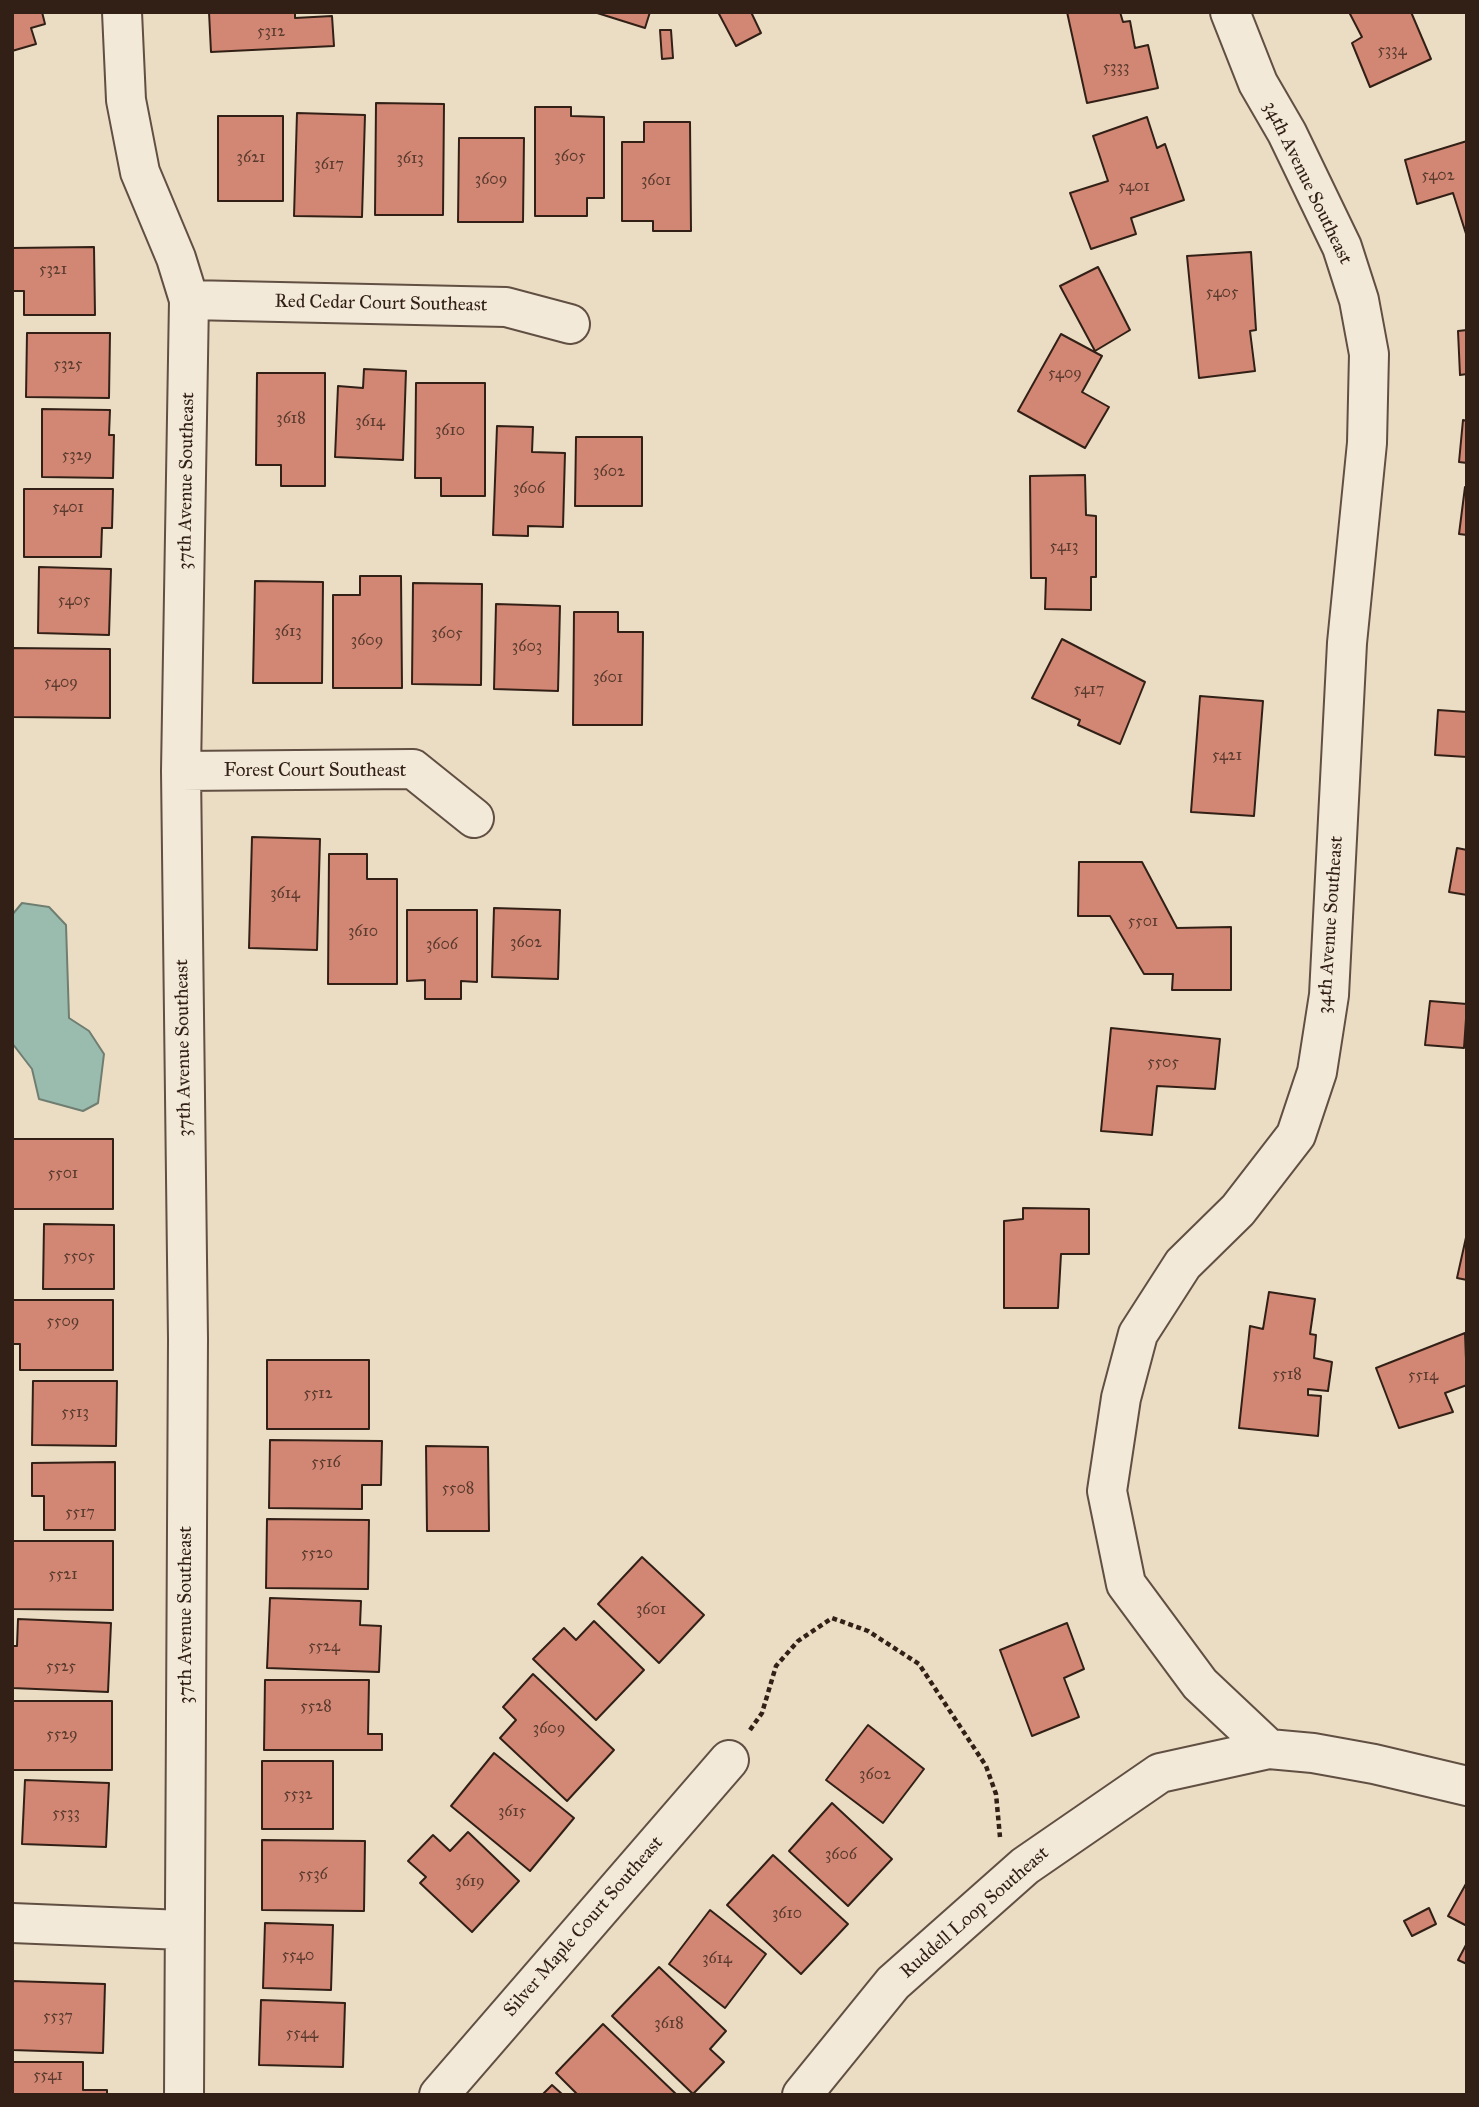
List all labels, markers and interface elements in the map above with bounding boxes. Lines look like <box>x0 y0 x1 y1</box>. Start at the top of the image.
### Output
house number: 5312 <box>257 22 285 42</box>
house number: 5334 <box>1377 41 1407 61</box>
house number: 5333 <box>1103 58 1129 78</box>
street label: 34th Avenue Southeast <box>1258 98 1356 268</box>
house number: 3605 <box>554 147 586 167</box>
house number: 3621 <box>237 148 265 168</box>
house number: 3613 <box>396 149 424 169</box>
house number: 3617 <box>314 155 344 175</box>
house number: 5402 <box>1421 166 1455 186</box>
house number: 3609 <box>475 170 507 190</box>
house number: 3601 <box>641 171 671 191</box>
house number: 5401 <box>1118 177 1150 197</box>
house number: 5321 <box>39 260 67 280</box>
house number: 5405 <box>1206 283 1238 303</box>
street label: Red Cedar Court Southeast <box>274 291 488 317</box>
house number: 5325 <box>53 355 83 375</box>
house number: 5409 <box>1048 364 1082 384</box>
street label: 37th Avenue Southeast <box>174 392 200 570</box>
house number: 3618 <box>276 409 306 429</box>
house number: 3614 <box>355 412 385 432</box>
house number: 3610 <box>435 421 465 441</box>
house number: 5329 <box>62 446 92 466</box>
house number: 3602 <box>593 462 625 482</box>
house number: 3606 <box>513 479 545 499</box>
house number: 5401 <box>52 498 84 518</box>
house number: 5413 <box>1050 537 1078 557</box>
house number: 5405 <box>58 591 90 611</box>
house number: 3613 <box>274 622 302 642</box>
house number: 3605 <box>431 624 463 644</box>
house number: 3609 <box>351 631 383 651</box>
house number: 3603 <box>512 637 542 657</box>
house number: 3601 <box>593 668 623 688</box>
house number: 5409 <box>44 673 78 693</box>
house number: 5417 <box>1074 680 1104 700</box>
house number: 5421 <box>1212 746 1242 766</box>
street label: Forest Court Southeast <box>224 760 406 782</box>
street label: 34th Avenue Southeast <box>1313 835 1349 1015</box>
house number: 3614 <box>270 884 300 904</box>
house number: 5501 <box>1128 912 1158 932</box>
house number: 3610 <box>348 922 378 942</box>
house number: 3602 <box>510 933 542 953</box>
house number: 3606 <box>426 935 458 955</box>
street label: 37th Avenue Southeast <box>171 959 197 1137</box>
house number: 5505 <box>1147 1053 1179 1073</box>
house number: 5501 <box>48 1164 78 1184</box>
house number: 5505 <box>63 1247 95 1267</box>
house number: 5509 <box>47 1312 79 1332</box>
house number: 5518 <box>1272 1365 1302 1385</box>
house number: 5514 <box>1408 1366 1438 1386</box>
house number: 5512 <box>303 1384 333 1404</box>
house number: 5513 <box>61 1403 89 1423</box>
house number: 5516 <box>311 1453 341 1473</box>
house number: 5508 <box>442 1479 474 1499</box>
house number: 5517 <box>65 1503 95 1523</box>
street label: 37th Avenue Southeast <box>175 1526 197 1704</box>
house number: 5520 <box>301 1544 333 1564</box>
house number: 5521 <box>48 1565 78 1585</box>
house number: 3601 <box>636 1600 666 1620</box>
house number: 5524 <box>308 1637 340 1657</box>
house number: 5525 <box>46 1657 76 1677</box>
house number: 5528 <box>300 1697 332 1717</box>
house number: 3609 <box>533 1719 565 1739</box>
house number: 5529 <box>46 1725 78 1745</box>
house number: 3602 <box>859 1765 891 1785</box>
house number: 5532 <box>283 1785 313 1805</box>
house number: 3615 <box>498 1802 526 1822</box>
house number: 5533 <box>52 1804 80 1824</box>
street label: Silver Maple Court Southeast <box>499 1832 669 2022</box>
street label: Ruddell Loop Southeast <box>896 1842 1054 1984</box>
house number: 3606 <box>825 1845 857 1865</box>
house number: 5536 <box>298 1865 328 1885</box>
house number: 3619 <box>455 1872 485 1892</box>
house number: 3610 <box>772 1904 802 1924</box>
house number: 5540 <box>282 1946 314 1966</box>
house number: 3614 <box>702 1949 732 1969</box>
house number: 5537 <box>43 2007 73 2027</box>
house number: 3618 <box>654 2014 684 2034</box>
house number: 5544 <box>286 2024 318 2044</box>
house number: 5541 <box>33 2066 63 2086</box>

